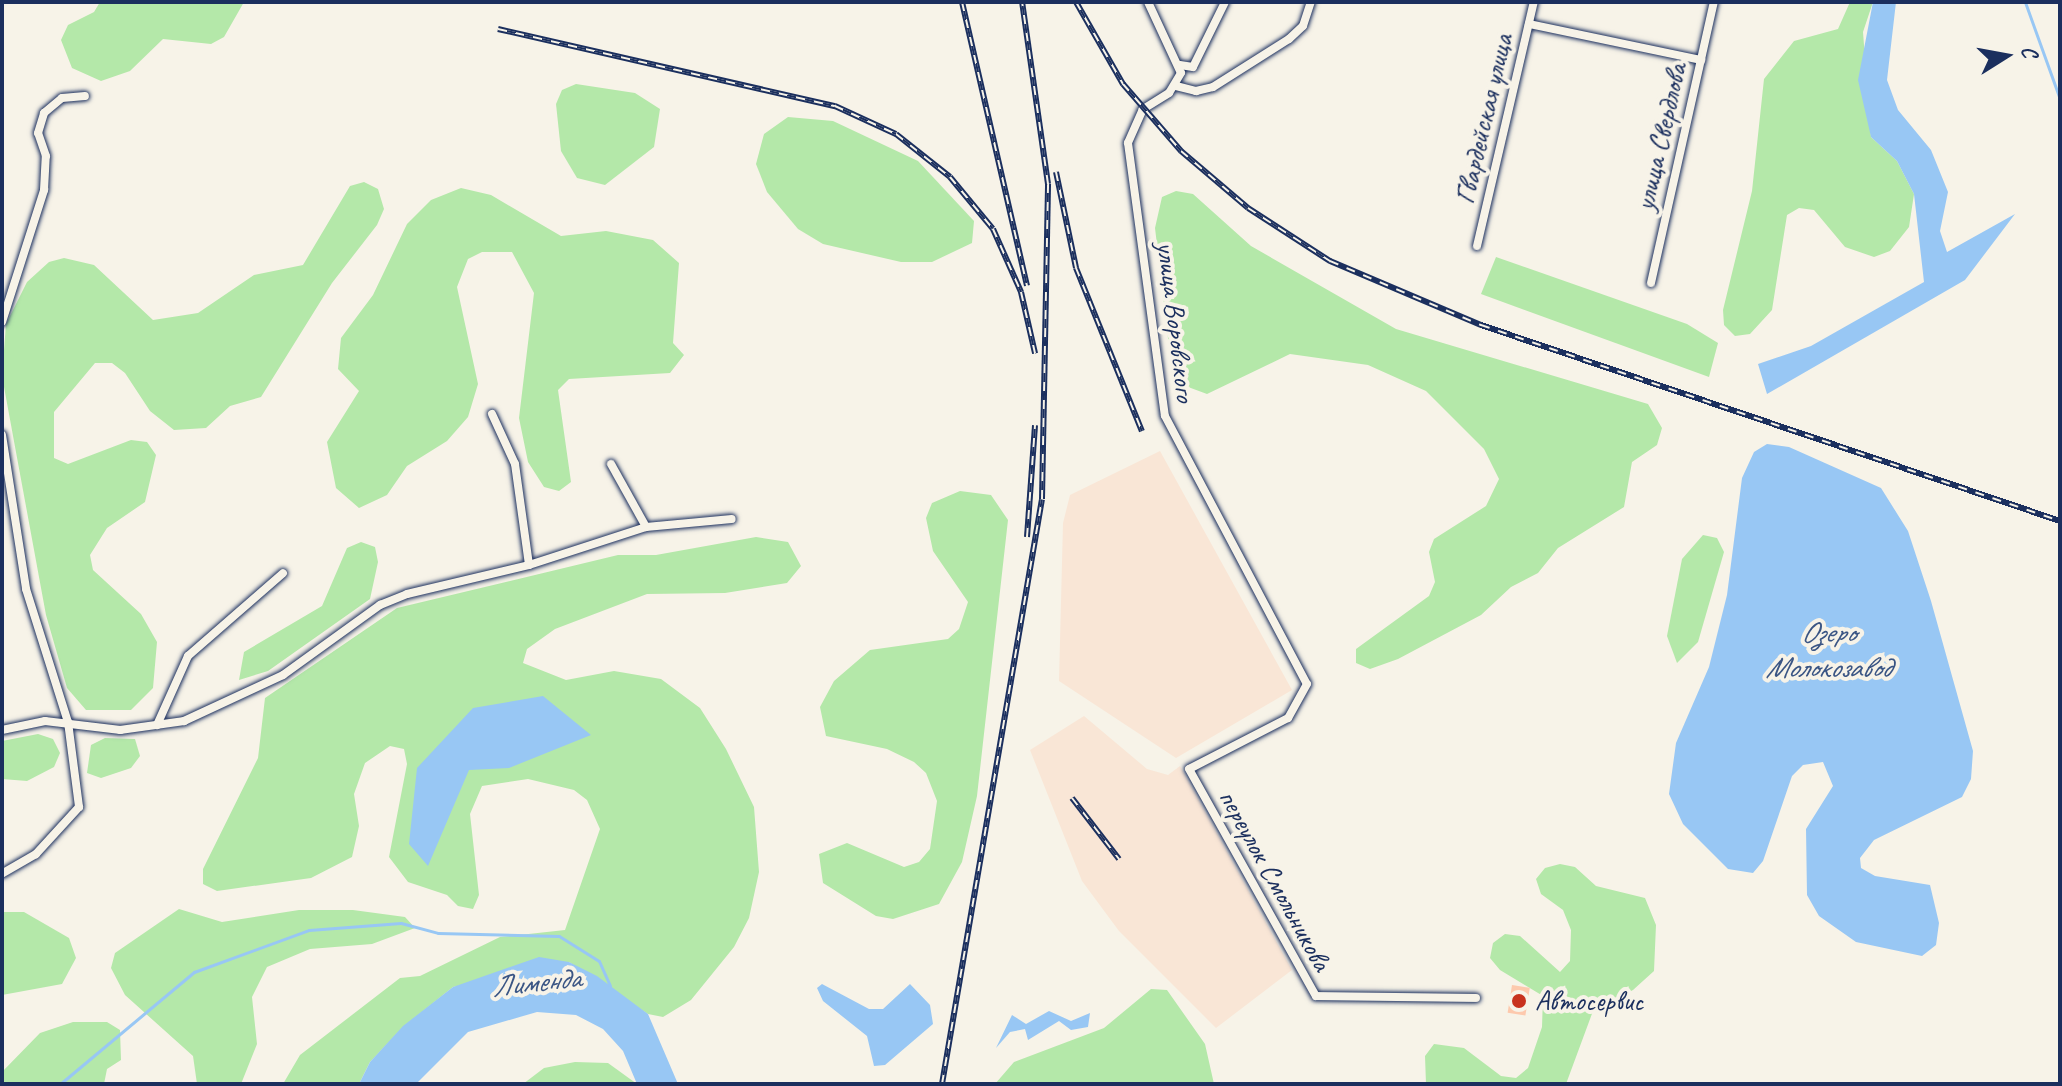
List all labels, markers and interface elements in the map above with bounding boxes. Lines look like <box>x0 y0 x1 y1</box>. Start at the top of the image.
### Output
north arrow <box>1966 16 2046 96</box>
street label: Гвардейская улица <box>1448 30 1520 208</box>
text: С <box>2015 43 2044 59</box>
street label: улица Свердлова <box>1628 60 1694 214</box>
street label: улица Воровского <box>1149 239 1203 405</box>
water label: Озеро Молокозавод <box>1766 614 1890 684</box>
street label: переулок Смольникова <box>1211 783 1339 977</box>
water label: Лименда <box>490 959 582 1005</box>
place label: Автосервис <box>1535 984 1643 1018</box>
marker: Автосервис <box>1510 992 1528 1010</box>

